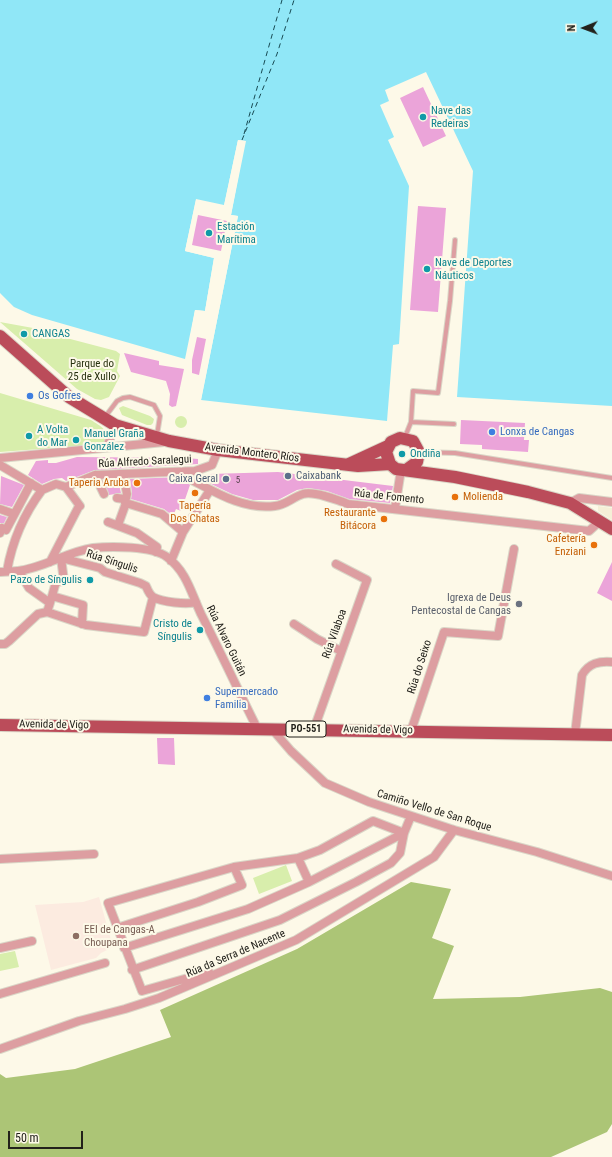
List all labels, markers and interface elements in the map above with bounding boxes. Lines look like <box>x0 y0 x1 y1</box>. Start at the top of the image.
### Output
north arrow <box>564 8 604 48</box>
text: N <box>565 25 578 32</box>
place label: Nave das Redeiras <box>431 104 471 130</box>
marker: Nave das Redeiras <box>418 112 428 122</box>
place label: Estación Marítima <box>217 220 256 246</box>
marker: Estación Marítima <box>204 228 214 238</box>
place label: Nave de Deportes Náuticos <box>435 256 512 282</box>
marker: Nave de Deportes Náuticos <box>422 264 432 274</box>
place label: CANGAS <box>32 327 70 341</box>
marker: CANGAS <box>19 329 29 339</box>
park label: Parque do 25 de Xullo <box>68 357 116 383</box>
place label: Os Gofres <box>38 389 81 403</box>
marker: Os Gofres <box>25 391 35 401</box>
place label: A Volta do Mar <box>37 423 68 449</box>
place label: Lonxa de Cangas <box>500 425 574 439</box>
place label: Manuel Graña González <box>84 427 144 453</box>
marker: Lonxa de Cangas <box>487 427 497 437</box>
marker: A Volta do Mar <box>24 431 34 441</box>
marker: Manuel Graña González <box>71 435 81 445</box>
street label: Avenida Montero Ríos <box>204 441 300 465</box>
place label: Ondiña <box>410 447 441 461</box>
marker: Ondiña <box>397 449 407 459</box>
street label: Rúa Alfredo Saralegui <box>98 453 192 471</box>
place label: Caixabank <box>296 469 341 483</box>
marker: Caixabank <box>283 471 293 481</box>
place label: Caixa Geral <box>169 472 218 486</box>
marker: Caixa Geral <box>221 474 231 484</box>
place label: Taperia Aruba <box>69 476 129 490</box>
house number: 5 <box>236 476 240 486</box>
marker: Taperia Aruba <box>132 478 142 488</box>
street label: Rúa de Fomento <box>353 487 425 507</box>
marker: Tapería Dos Chatas <box>190 488 200 498</box>
place label: Molienda <box>463 490 503 504</box>
marker: Molienda <box>450 492 460 502</box>
place label: Tapería Dos Chatas <box>170 499 220 525</box>
place label: Restaurante Bitácora <box>324 506 376 532</box>
marker: Restaurante Bitácora <box>379 514 389 524</box>
place label: Cafetería Enziani <box>546 532 586 558</box>
marker: Cafetería Enziani <box>589 540 599 550</box>
street label: Rúa Síngulis <box>85 547 139 577</box>
place label: Pazo de Síngulis <box>10 573 82 587</box>
marker: Pazo de Síngulis <box>85 575 95 585</box>
place label: Igrexa de Deus Pentecostal de Cangas <box>411 591 511 617</box>
marker: Igrexa de Deus Pentecostal de Cangas <box>514 599 524 609</box>
street label: Rúa Alvaro Guitán <box>203 603 249 679</box>
street label: Rúa Vilaboa <box>320 607 350 661</box>
place label: Cristo de Síngulis <box>153 617 192 643</box>
marker: Cristo de Síngulis <box>195 625 205 635</box>
street label: Rúa do Seixo <box>405 638 435 696</box>
place label: Supermercado Familia <box>215 685 278 711</box>
marker: Supermercado Familia <box>202 693 212 703</box>
street label: Avenida de Vigo <box>19 718 89 732</box>
road number: PO-551 <box>286 721 326 737</box>
street label: Avenida de Vigo <box>343 723 413 737</box>
street label: Camiño Vello de San Roque <box>375 787 493 835</box>
place label: EEI de Cangas-A Choupana <box>84 923 155 949</box>
street label: Rúa da Serra de Nacente <box>184 927 288 981</box>
marker: EEI de Cangas-A Choupana <box>71 931 81 941</box>
scale bar <box>10 1123 85 1149</box>
text: 50 m <box>15 1131 39 1145</box>

